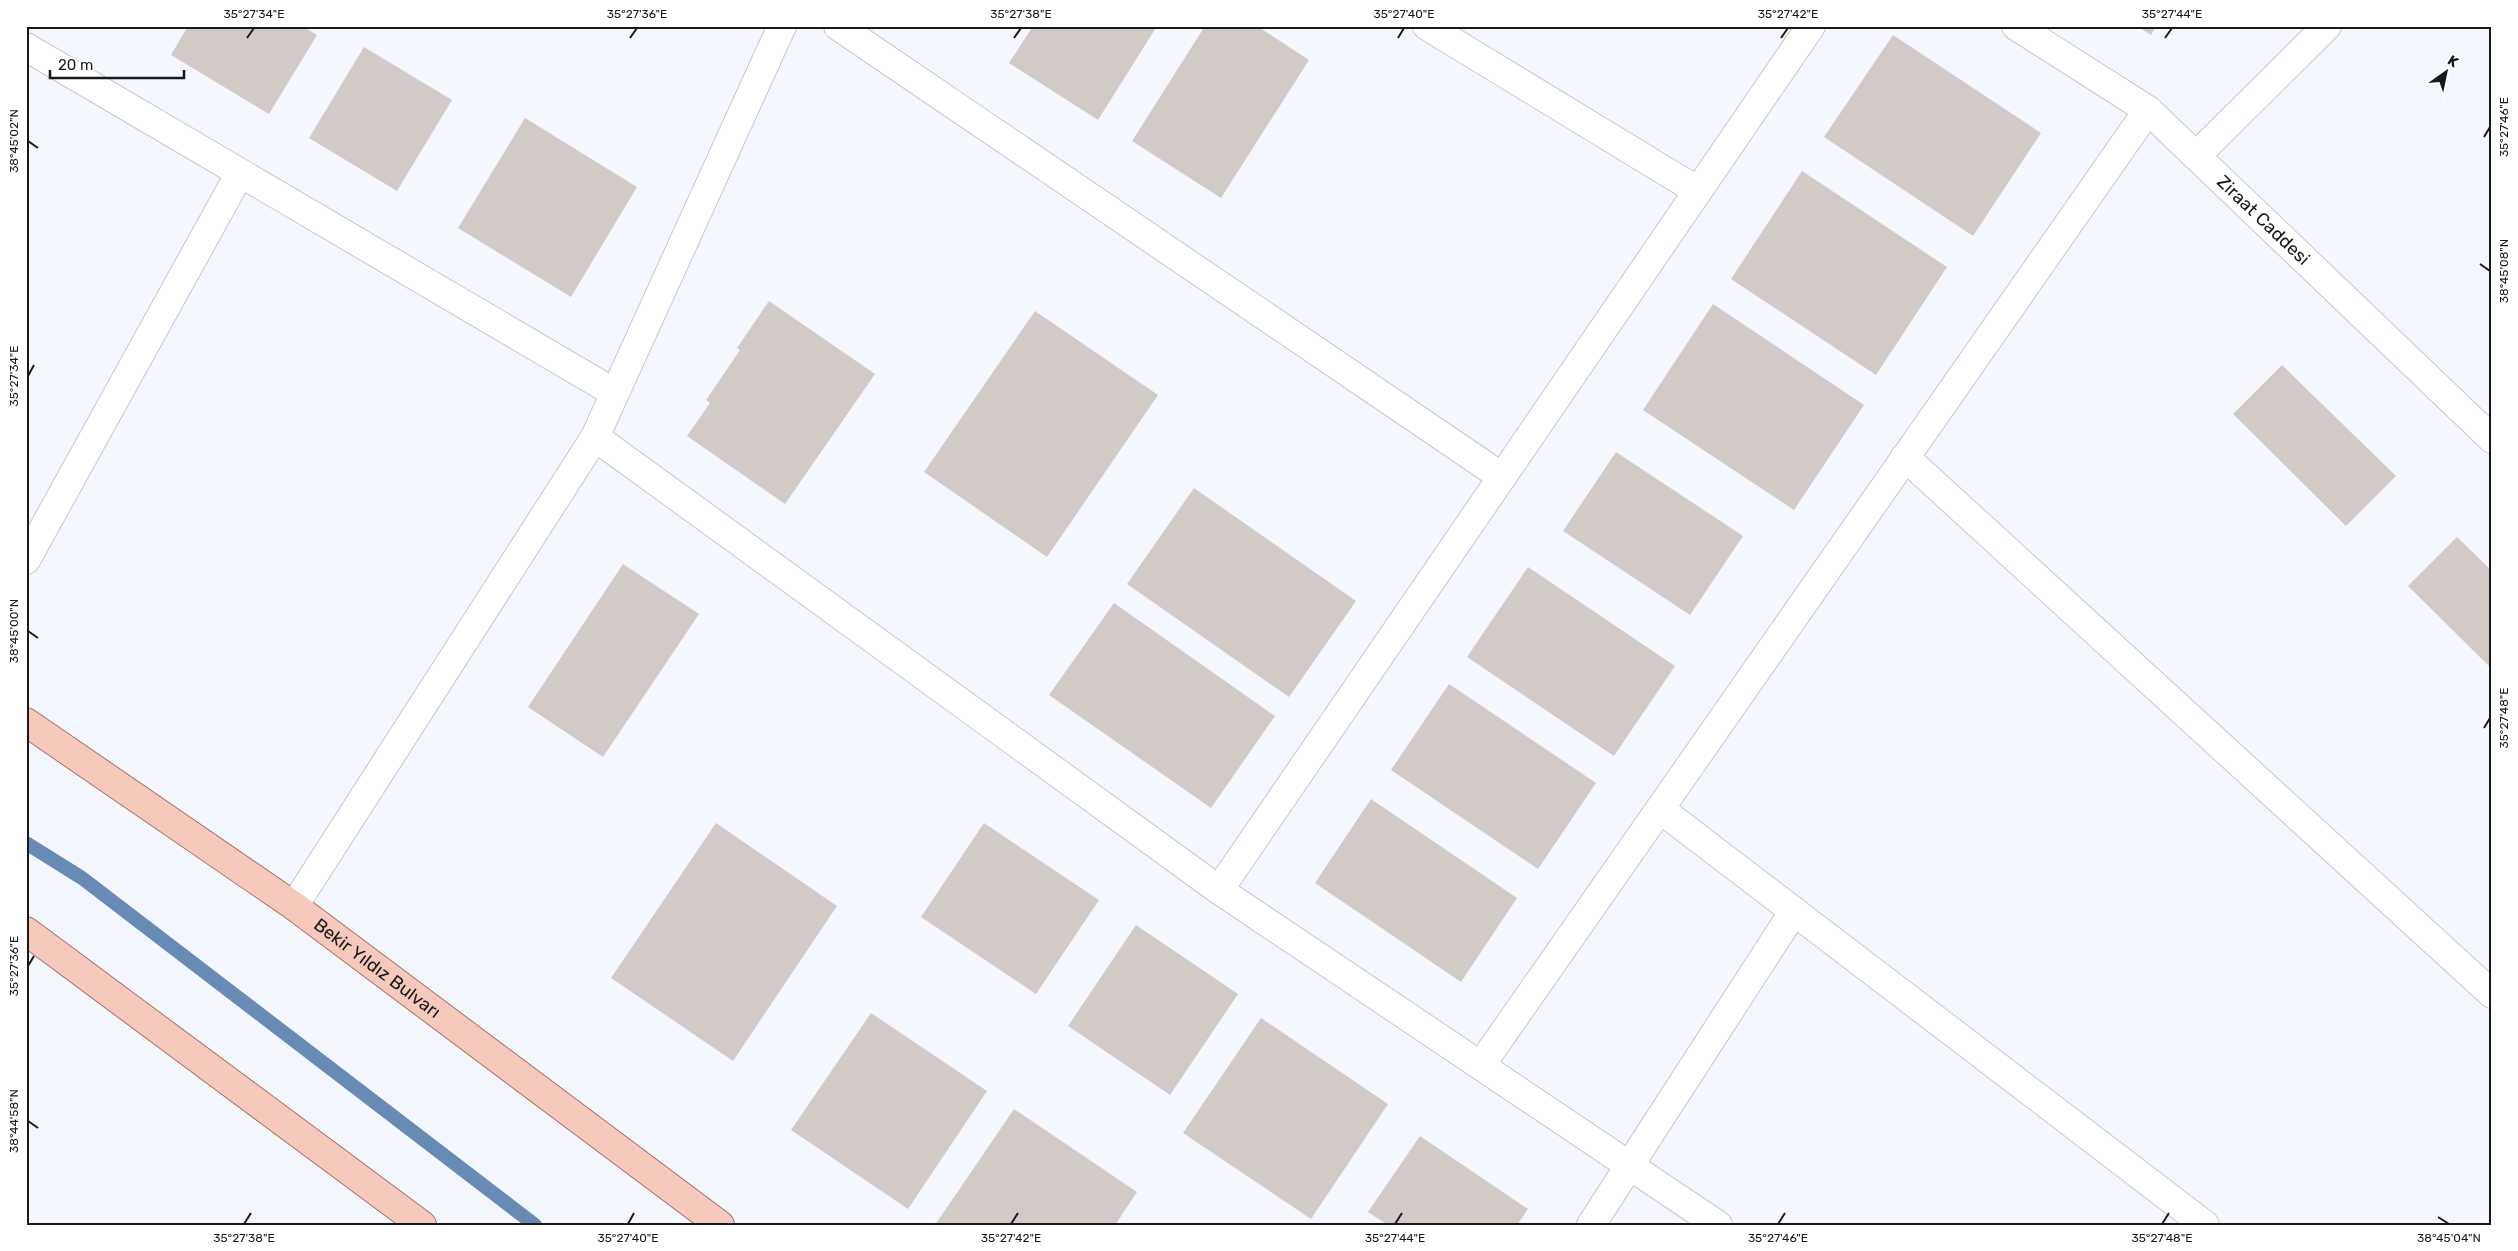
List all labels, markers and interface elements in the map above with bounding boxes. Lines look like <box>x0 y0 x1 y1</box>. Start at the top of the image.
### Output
text: 35°27'34"E <box>224 7 284 21</box>
text: 35°27'36"E <box>607 7 667 21</box>
text: 35°27'38"E <box>990 7 1052 21</box>
text: 35°27'40"E <box>1373 7 1435 21</box>
text: 35°27'42"E <box>1758 7 1818 21</box>
text: 35°27'44"E <box>2142 7 2202 21</box>
scale bar <box>50 48 184 80</box>
north arrow <box>2420 48 2470 98</box>
text: K <box>2444 52 2462 72</box>
text: 20 m <box>58 56 93 74</box>
text: 35°27'46"E <box>2497 97 2511 157</box>
text: 38°45'02"N <box>7 109 21 173</box>
street label: Ziraat Caddesi <box>2212 171 2314 270</box>
text: 38°45'08"N <box>2497 239 2511 303</box>
text: 35°27'34"E <box>7 346 21 406</box>
text: 38°45'00"N <box>7 599 21 663</box>
text: 35°27'48"E <box>2497 687 2511 749</box>
street label: Bekir Yıldız Bulvarı <box>309 914 445 1023</box>
text: 35°27'36"E <box>7 936 21 996</box>
text: 38°44'58"N <box>7 1089 21 1153</box>
text: 35°27'38"E <box>213 1231 275 1245</box>
text: 35°27'40"E <box>597 1231 659 1245</box>
text: 35°27'42"E <box>981 1231 1041 1245</box>
text: 35°27'44"E <box>1365 1231 1425 1245</box>
text: 35°27'46"E <box>1748 1231 1808 1245</box>
text: 35°27'48"E <box>2131 1231 2193 1245</box>
text: 38°45'04"N <box>2417 1231 2481 1245</box>

